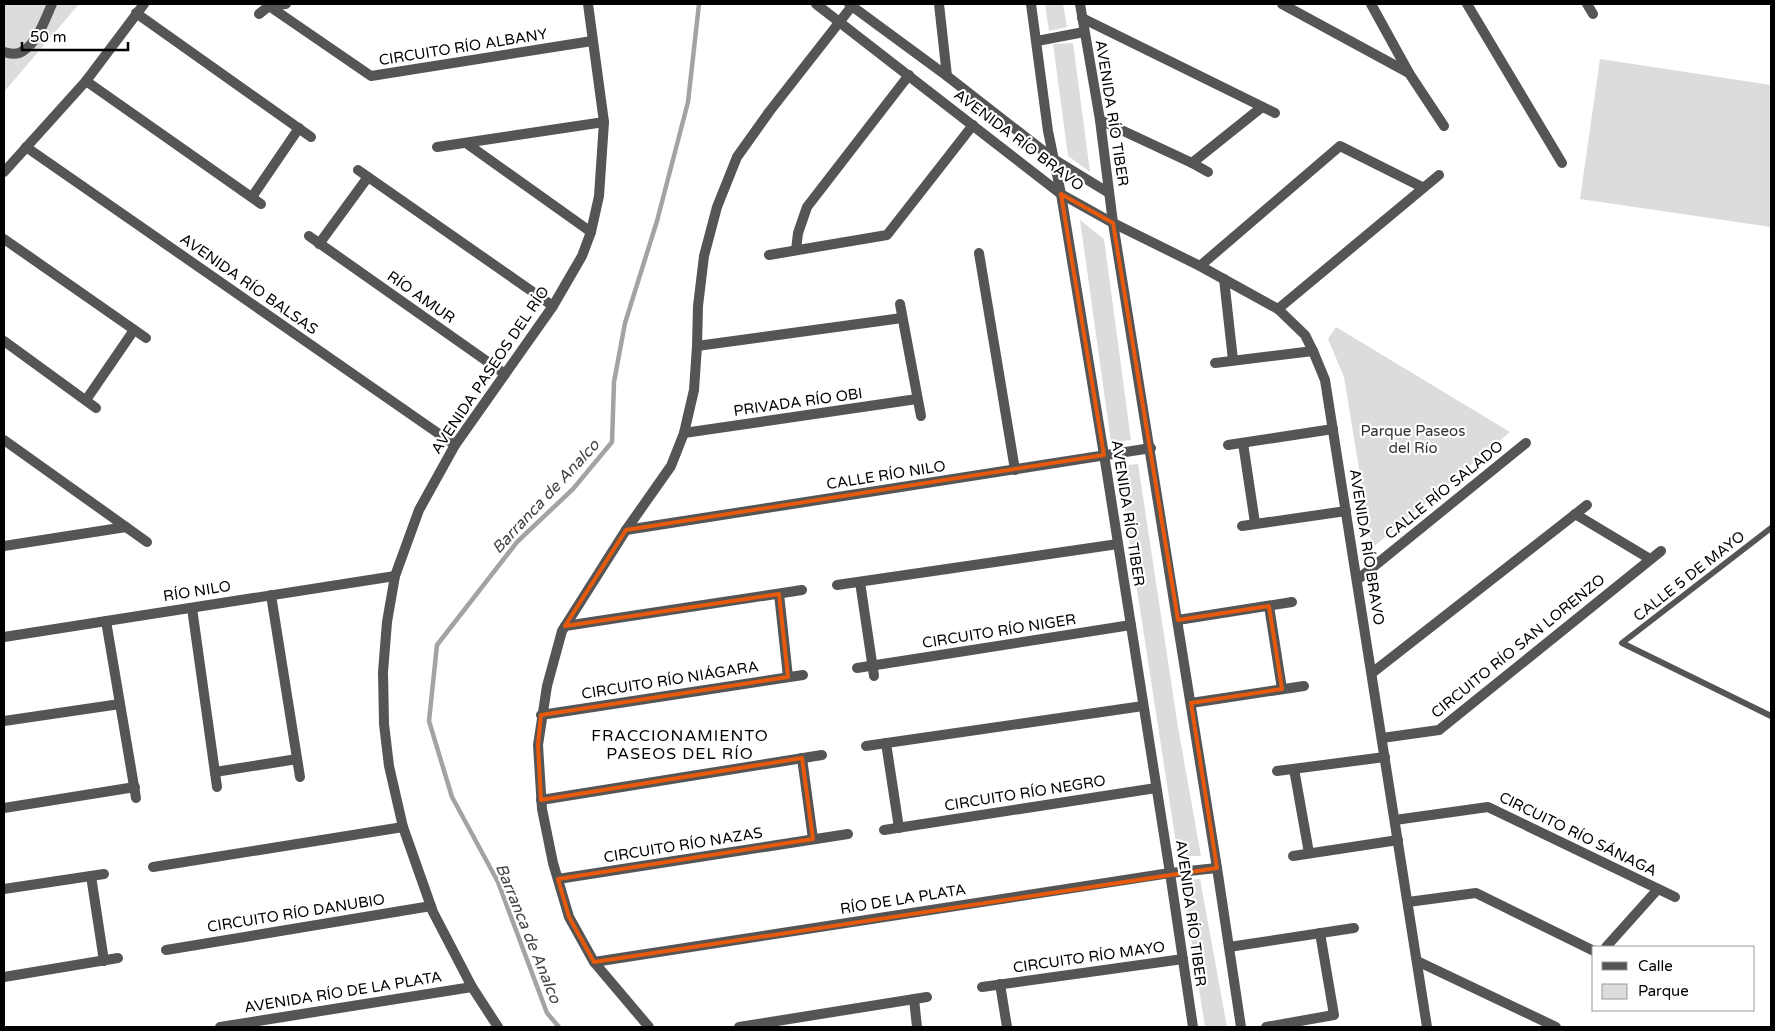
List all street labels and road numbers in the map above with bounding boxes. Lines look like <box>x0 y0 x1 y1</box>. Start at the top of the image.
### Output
street label: CIRCUITO RÍO ALBANY <box>377 25 549 69</box>
street label: AVENIDA RÍO TIBER <box>1092 38 1132 188</box>
street label: AVENIDA RÍO BRAVO <box>950 85 1088 195</box>
street label: AVENIDA RÍO BALSAS <box>177 230 321 338</box>
street label: RÍO AMUR <box>384 267 458 327</box>
street label: AVENIDA PASEOS DEL RÍO <box>427 283 553 457</box>
street label: PRIVADA RÍO OBI <box>732 384 864 420</box>
street label: CALLE RÍO SALADO <box>1381 437 1507 543</box>
street label: AVENIDA RÍO TIBER <box>1108 438 1148 588</box>
street label: CALLE RÍO NILO <box>825 457 947 493</box>
street label: AVENIDA RÍO BRAVO <box>1346 468 1388 626</box>
street label: CALLE 5 DE MAYO <box>1630 527 1748 625</box>
street label: CIRCUITO RÍO SAN LORENZO <box>1427 570 1609 722</box>
street label: RÍO NILO <box>162 577 232 605</box>
street label: CIRCUITO RÍO NIGER <box>921 610 1077 652</box>
street label: CIRCUITO RÍO NIÁGARA <box>580 657 760 703</box>
street label: CIRCUITO RÍO NEGRO <box>943 771 1107 815</box>
street label: CIRCUITO RÍO SÁNAGA <box>1496 788 1660 880</box>
street label: CIRCUITO RÍO NAZAS <box>602 824 764 866</box>
street label: AVENIDA RÍO TIBER <box>1172 838 1210 988</box>
street label: RÍO DE LA PLATA <box>839 880 967 918</box>
street label: CIRCUITO RÍO DANUBIO <box>206 890 386 936</box>
street label: CIRCUITO RÍO MAYO <box>1012 937 1166 977</box>
street label: AVENIDA RÍO DE LA PLATA <box>243 967 443 1017</box>

